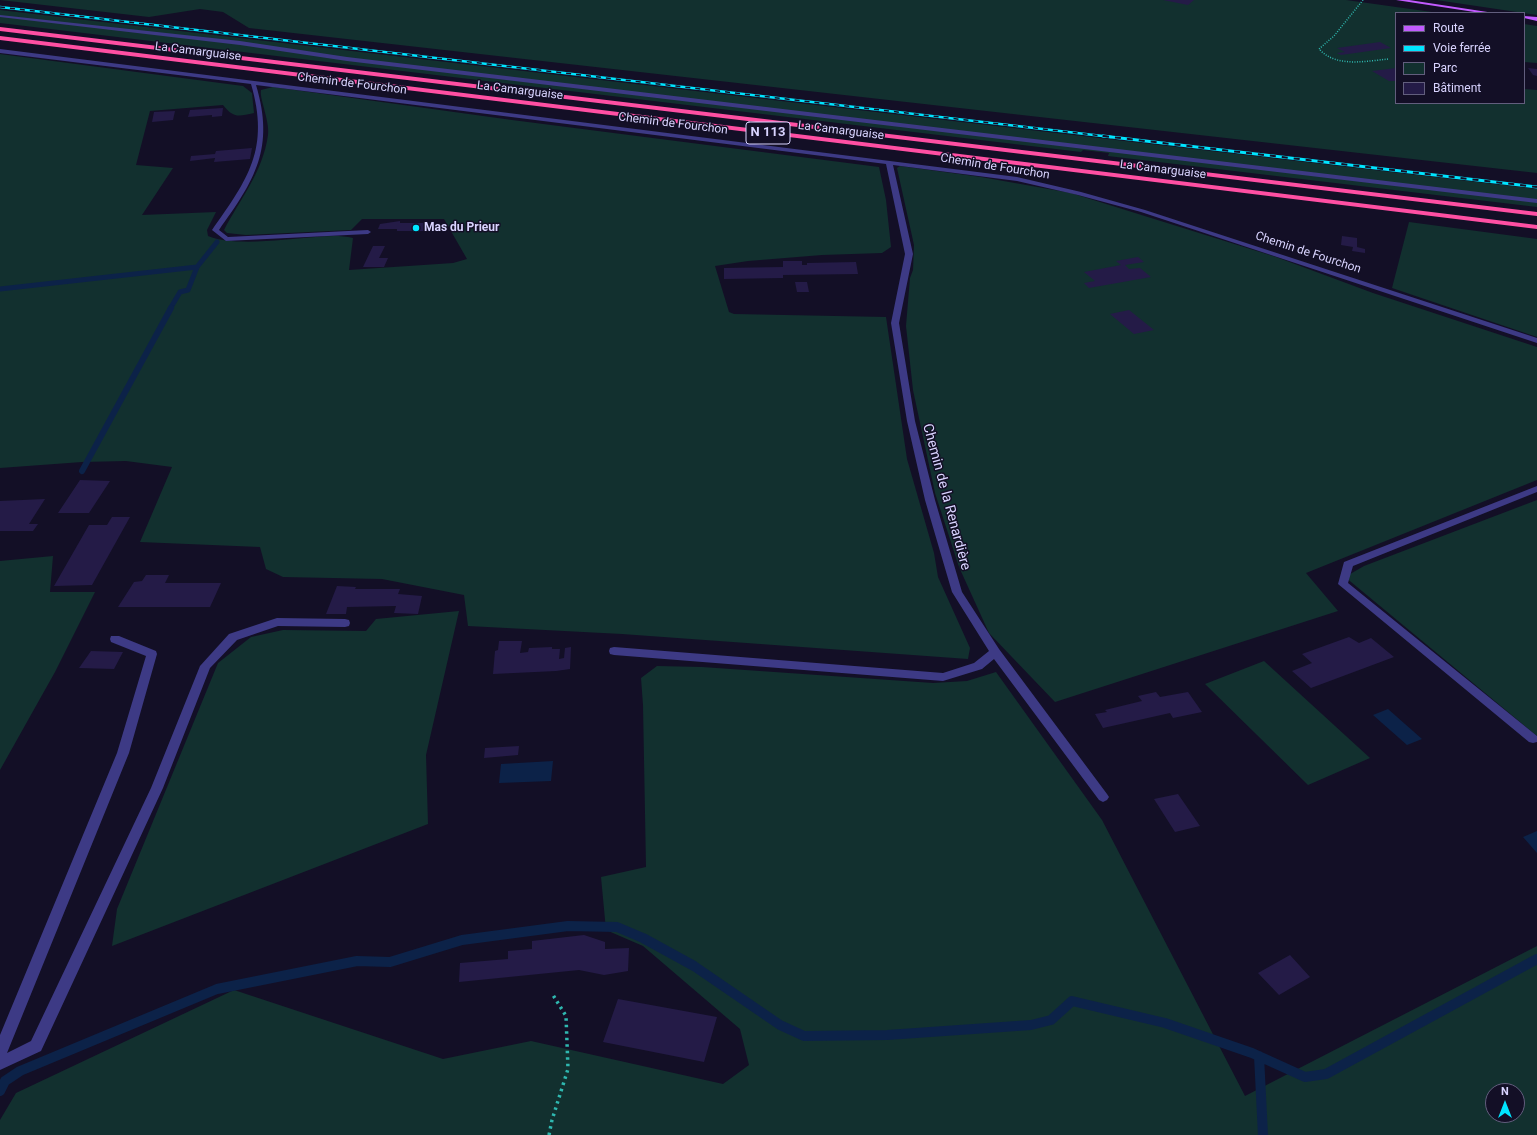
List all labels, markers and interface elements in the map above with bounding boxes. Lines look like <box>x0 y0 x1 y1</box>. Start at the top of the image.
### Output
legend <box>1395 12 1525 104</box>
text: Route <box>1433 21 1464 35</box>
street label: La Camarguaise <box>154 40 242 64</box>
text: Voie ferrée <box>1433 41 1491 55</box>
text: Parc <box>1433 61 1457 75</box>
street label: Chemin de Fourchon <box>296 70 408 98</box>
street label: La Camarguaise <box>476 79 564 103</box>
text: Bâtiment <box>1433 81 1481 95</box>
street label: Chemin de Fourchon <box>617 110 729 138</box>
street label: La Camarguaise <box>797 119 885 143</box>
road number: N 113 <box>746 122 790 144</box>
street label: Chemin de Fourchon <box>939 151 1051 183</box>
street label: La Camarguaise <box>1119 158 1207 182</box>
place label: Mas du Prieur <box>424 221 499 235</box>
marker: Mas du Prieur <box>411 223 421 233</box>
street label: Chemin de Fourchon <box>1253 229 1363 277</box>
street label: Chemin de la Renardière <box>918 422 974 572</box>
north arrow <box>1485 1083 1525 1123</box>
text: N <box>1501 1085 1509 1098</box>

